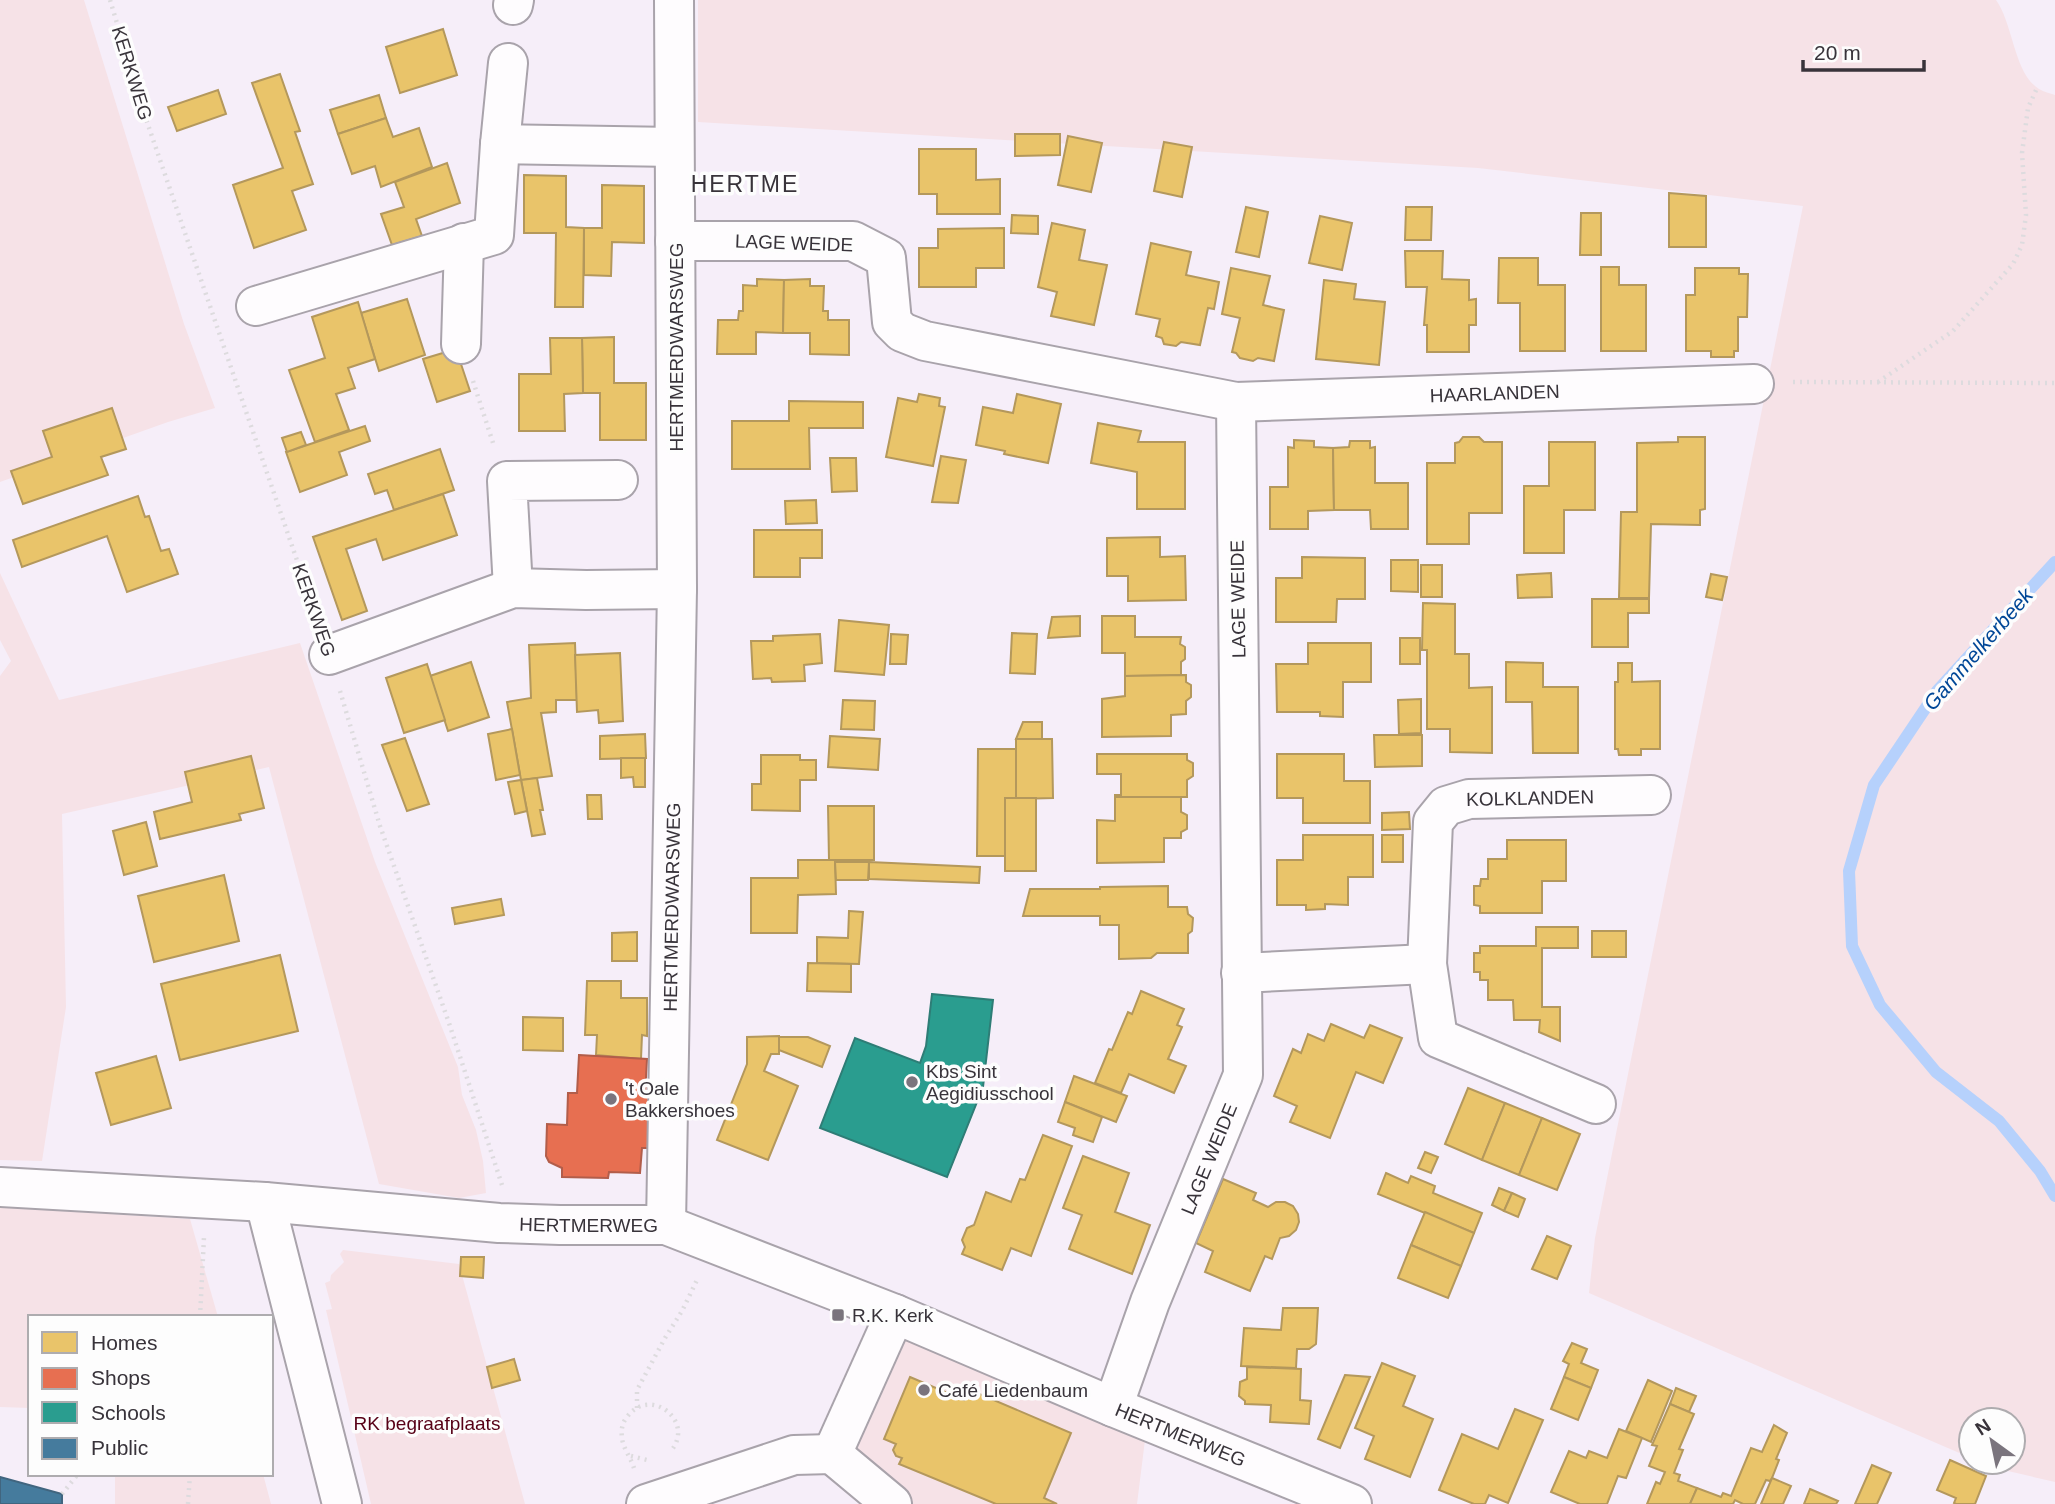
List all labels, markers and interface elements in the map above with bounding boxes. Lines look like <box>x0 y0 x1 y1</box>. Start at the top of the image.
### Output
street label: KERKWEG <box>108 23 156 123</box>
scale bar <box>1803 28 1924 72</box>
text: 20 m <box>1814 41 1861 64</box>
district label: HERTME <box>691 171 799 197</box>
street label: LAGE WEIDE <box>735 230 853 256</box>
street label: HERTMERDWARSWEG <box>666 243 687 452</box>
street label: HAARLANDEN <box>1429 380 1560 406</box>
street label: LAGE WEIDE <box>1226 540 1250 658</box>
street label: KERKWEG <box>288 561 340 659</box>
water label: Gammelkerbeek <box>1919 582 2038 715</box>
street label: KOLKLANDEN <box>1466 786 1594 810</box>
street label: HERTMERDWARSWEG <box>659 802 684 1012</box>
place label: Kbs Sint Aegidiusschool <box>926 1061 1054 1104</box>
marker: Kbs Sint Aegidiusschool <box>904 1074 920 1090</box>
place label: 't Oale Bakkershoes <box>625 1078 735 1121</box>
marker: 't Oale Bakkershoes <box>603 1091 619 1107</box>
street label: LAGE WEIDE <box>1176 1100 1241 1218</box>
street label: HERTMERWEG <box>519 1213 658 1236</box>
place label: R.K. Kerk <box>852 1305 934 1326</box>
marker: R.K. Kerk <box>830 1307 846 1323</box>
legend <box>28 1315 273 1476</box>
text: Homes <box>91 1331 158 1354</box>
text: Shops <box>91 1366 151 1389</box>
place label: Café Liedenbaum <box>938 1380 1088 1401</box>
marker: Café Liedenbaum <box>916 1382 932 1398</box>
street label: HERTMERWEG <box>1112 1399 1249 1470</box>
text: Schools <box>91 1401 166 1424</box>
north arrow <box>1957 1406 2027 1476</box>
park label: RK begraafplaats <box>354 1413 500 1434</box>
text: N <box>1972 1415 1994 1440</box>
text: Public <box>91 1436 148 1459</box>

